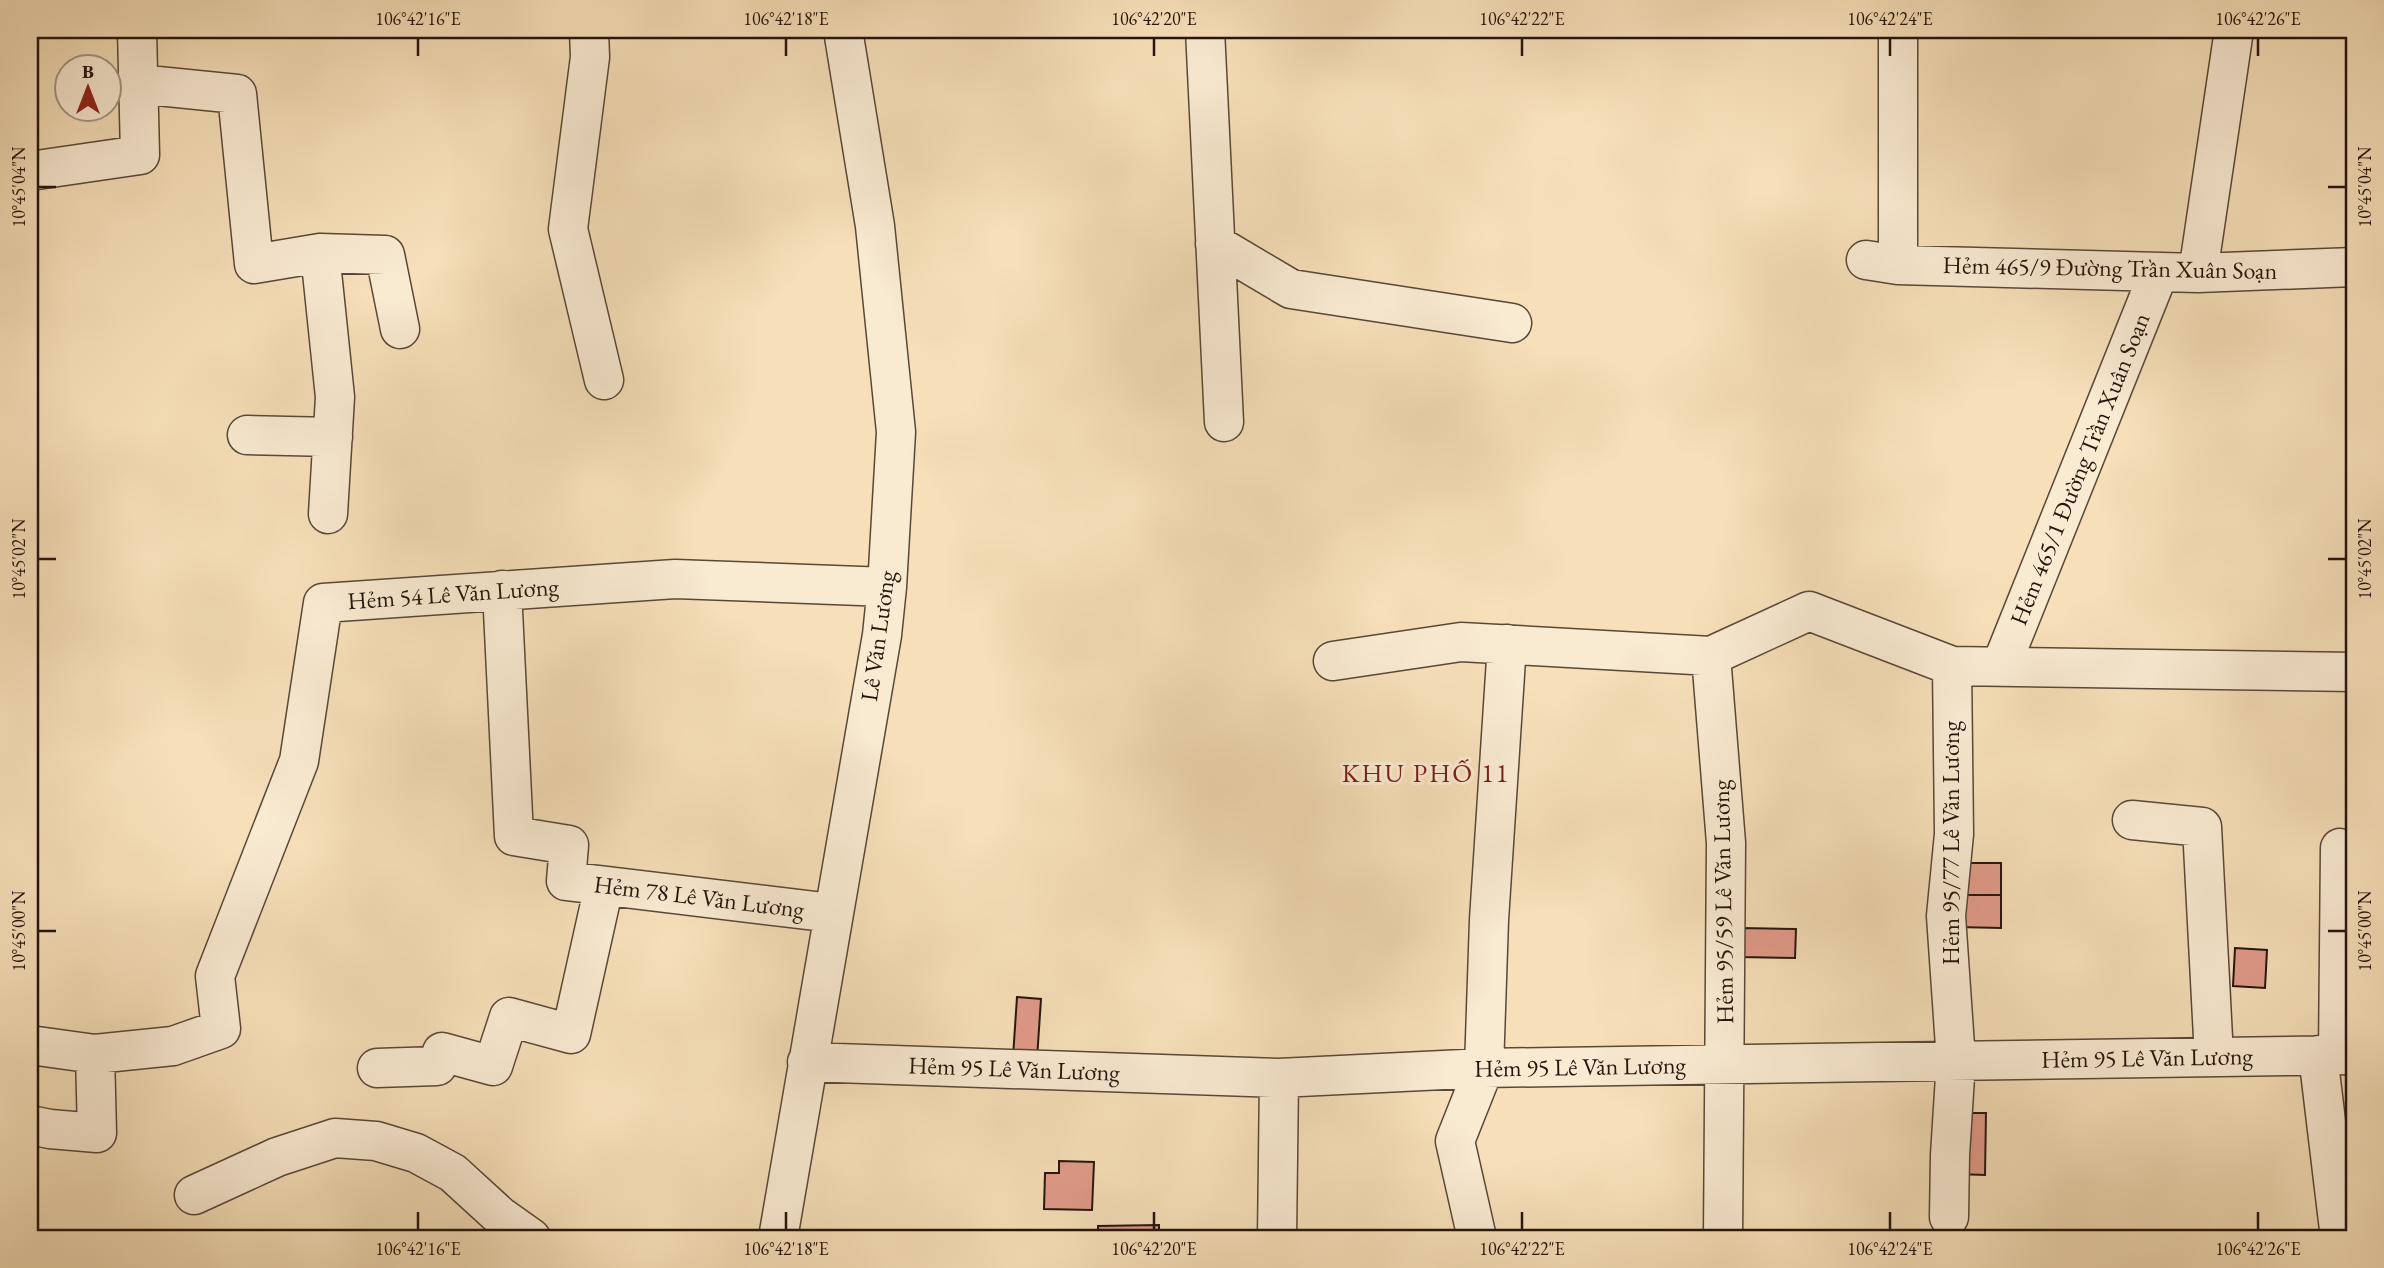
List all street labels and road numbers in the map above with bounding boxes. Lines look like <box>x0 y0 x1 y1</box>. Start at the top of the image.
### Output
street label: Hẻm 465/9 Đường Trần Xuân Soạn <box>1942 249 2278 286</box>
street label: Hẻm 465/1 Đường Trần Xuân Soạn <box>2003 308 2157 630</box>
street label: Lê Văn Lương <box>853 568 902 703</box>
street label: Hẻm 54 Lê Văn Lương <box>346 571 560 616</box>
street label: Hẻm 95/77 Lê Văn Lương <box>1935 720 1966 965</box>
street label: Hẻm 95/59 Lê Văn Lương <box>1705 779 1740 1024</box>
street label: Hẻm 78 Lê Văn Lương <box>592 868 807 925</box>
street label: Hẻm 95 Lê Văn Lương <box>2041 1040 2254 1075</box>
street label: Hẻm 95 Lê Văn Lương <box>908 1049 1121 1088</box>
street label: Hẻm 95 Lê Văn Lương <box>1474 1049 1687 1084</box>

